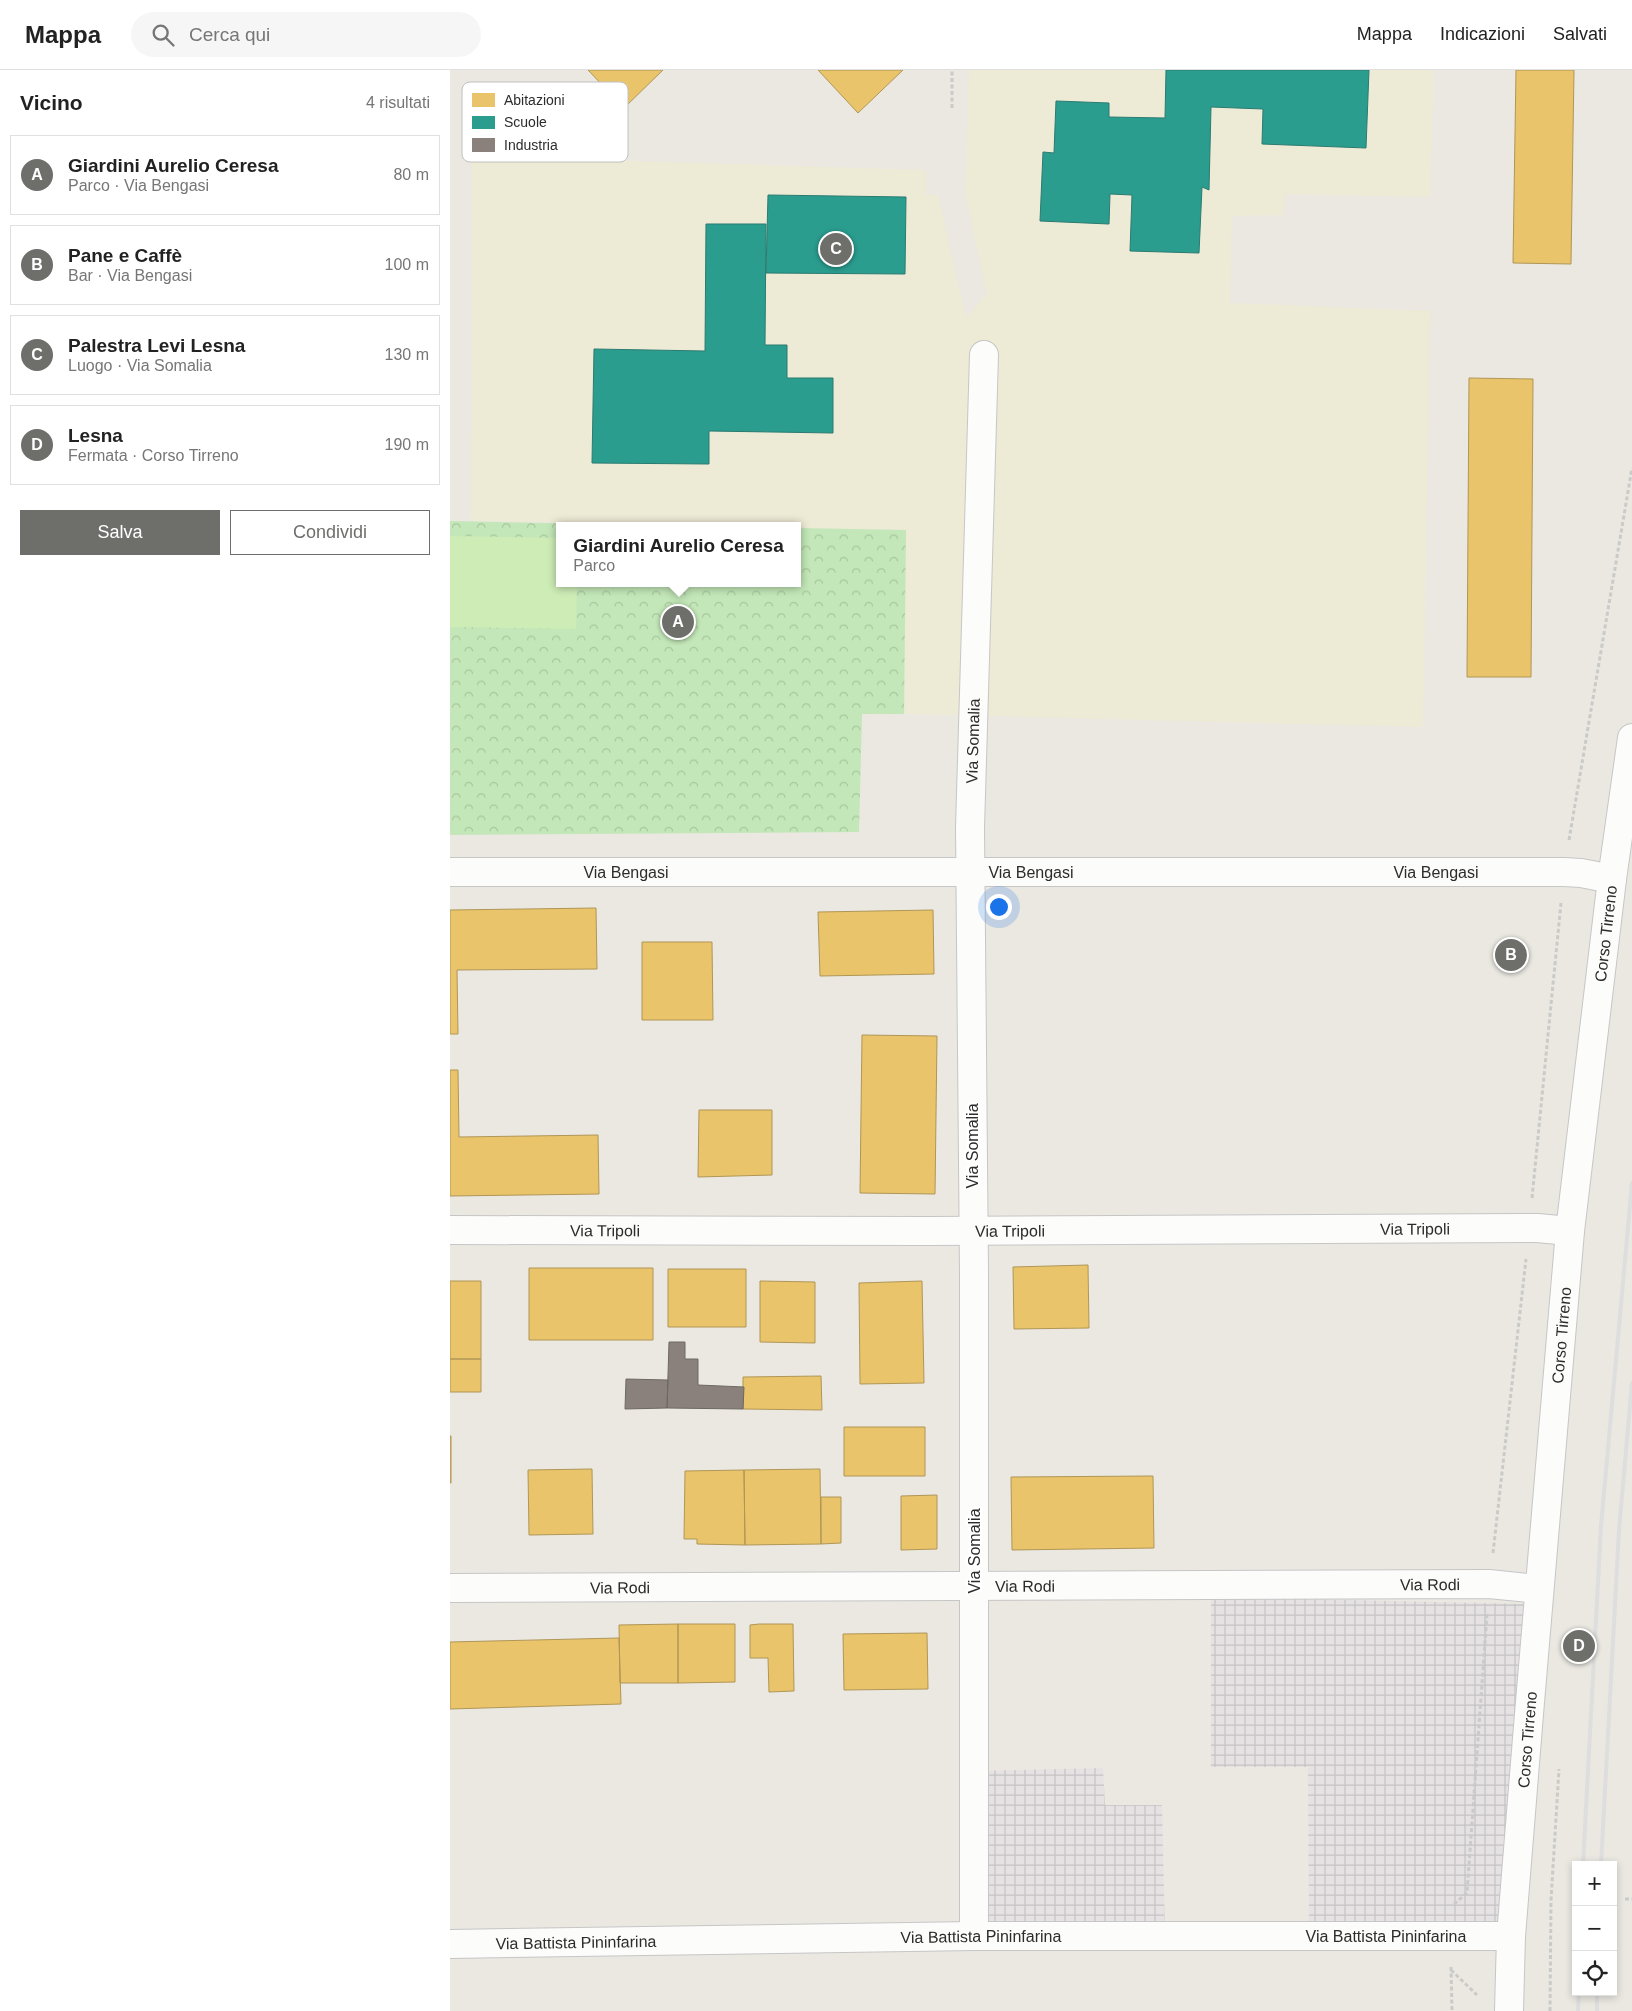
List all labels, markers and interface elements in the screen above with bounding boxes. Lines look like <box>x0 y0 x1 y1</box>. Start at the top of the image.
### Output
search box <box>131 12 481 57</box>
text: Mappa <box>25 21 101 48</box>
icon: search <box>149 21 177 49</box>
text: Cerca qui <box>189 24 270 45</box>
text: Mappa <box>1357 24 1412 44</box>
text: Indicazioni <box>1440 24 1525 44</box>
text: Salvati <box>1553 24 1607 44</box>
legend <box>462 82 628 162</box>
text: Vicino <box>20 91 83 114</box>
text: Abitazioni <box>504 92 565 108</box>
text: 4 risultati <box>366 94 430 111</box>
text: Scuole <box>504 114 547 130</box>
text: Industria <box>504 137 558 153</box>
text: Giardini Aurelio Ceresa <box>68 155 278 176</box>
text: A <box>31 166 43 183</box>
text: 80 m <box>393 166 429 183</box>
text: Parco · Via Bengasi <box>68 177 209 194</box>
pin: C <box>820 230 852 268</box>
text: Pane e Caffè <box>68 245 182 266</box>
text: B <box>31 256 43 273</box>
text: 100 m <box>385 256 429 273</box>
text: Bar · Via Bengasi <box>68 267 192 284</box>
text: Palestra Levi Lesna <box>68 335 245 356</box>
text: C <box>31 346 43 363</box>
text: 130 m <box>385 346 429 363</box>
text: Luogo · Via Somalia <box>68 357 212 374</box>
text: Lesna <box>68 425 123 446</box>
text: D <box>31 436 43 453</box>
text: 190 m <box>385 436 429 453</box>
text: Fermata · Corso Tirreno <box>68 447 239 464</box>
button: Salva <box>20 510 220 555</box>
button: Condividi <box>230 510 430 555</box>
popup <box>556 522 801 587</box>
text: Giardini Aurelio Ceresa <box>573 535 784 556</box>
text: Parco <box>573 557 615 574</box>
pin: A <box>662 603 694 641</box>
street label: Via Somalia <box>963 698 982 784</box>
street label: Via Bengasi <box>583 864 669 881</box>
street label: Via Bengasi <box>988 864 1074 881</box>
street label: Via Bengasi <box>1393 864 1479 881</box>
street label: Corso Tirreno <box>1591 884 1620 983</box>
your location <box>986 894 1012 920</box>
pin: B <box>1495 936 1527 974</box>
street label: Via Somalia <box>964 1103 981 1189</box>
street label: Via Tripoli <box>1380 1220 1450 1237</box>
street label: Via Tripoli <box>570 1222 640 1239</box>
street label: Via Tripoli <box>975 1222 1045 1239</box>
street label: Corso Tirreno <box>1549 1286 1574 1384</box>
street label: Via Somalia <box>966 1508 983 1594</box>
street label: Via Rodi <box>1400 1576 1460 1593</box>
street label: Via Rodi <box>995 1577 1055 1594</box>
street label: Via Rodi <box>590 1579 650 1596</box>
pin: D <box>1563 1627 1595 1665</box>
street label: Corso Tirreno <box>1515 1691 1539 1789</box>
map controls <box>1572 1861 1617 1996</box>
button: + <box>1572 1861 1617 1906</box>
button: − <box>1572 1906 1617 1951</box>
street label: Via Battista Pininfarina <box>900 1928 1061 1946</box>
street label: Via Battista Pininfarina <box>1306 1928 1466 1945</box>
street label: Via Battista Pininfarina <box>495 1932 657 1952</box>
button: locate <box>1572 1951 1617 1996</box>

